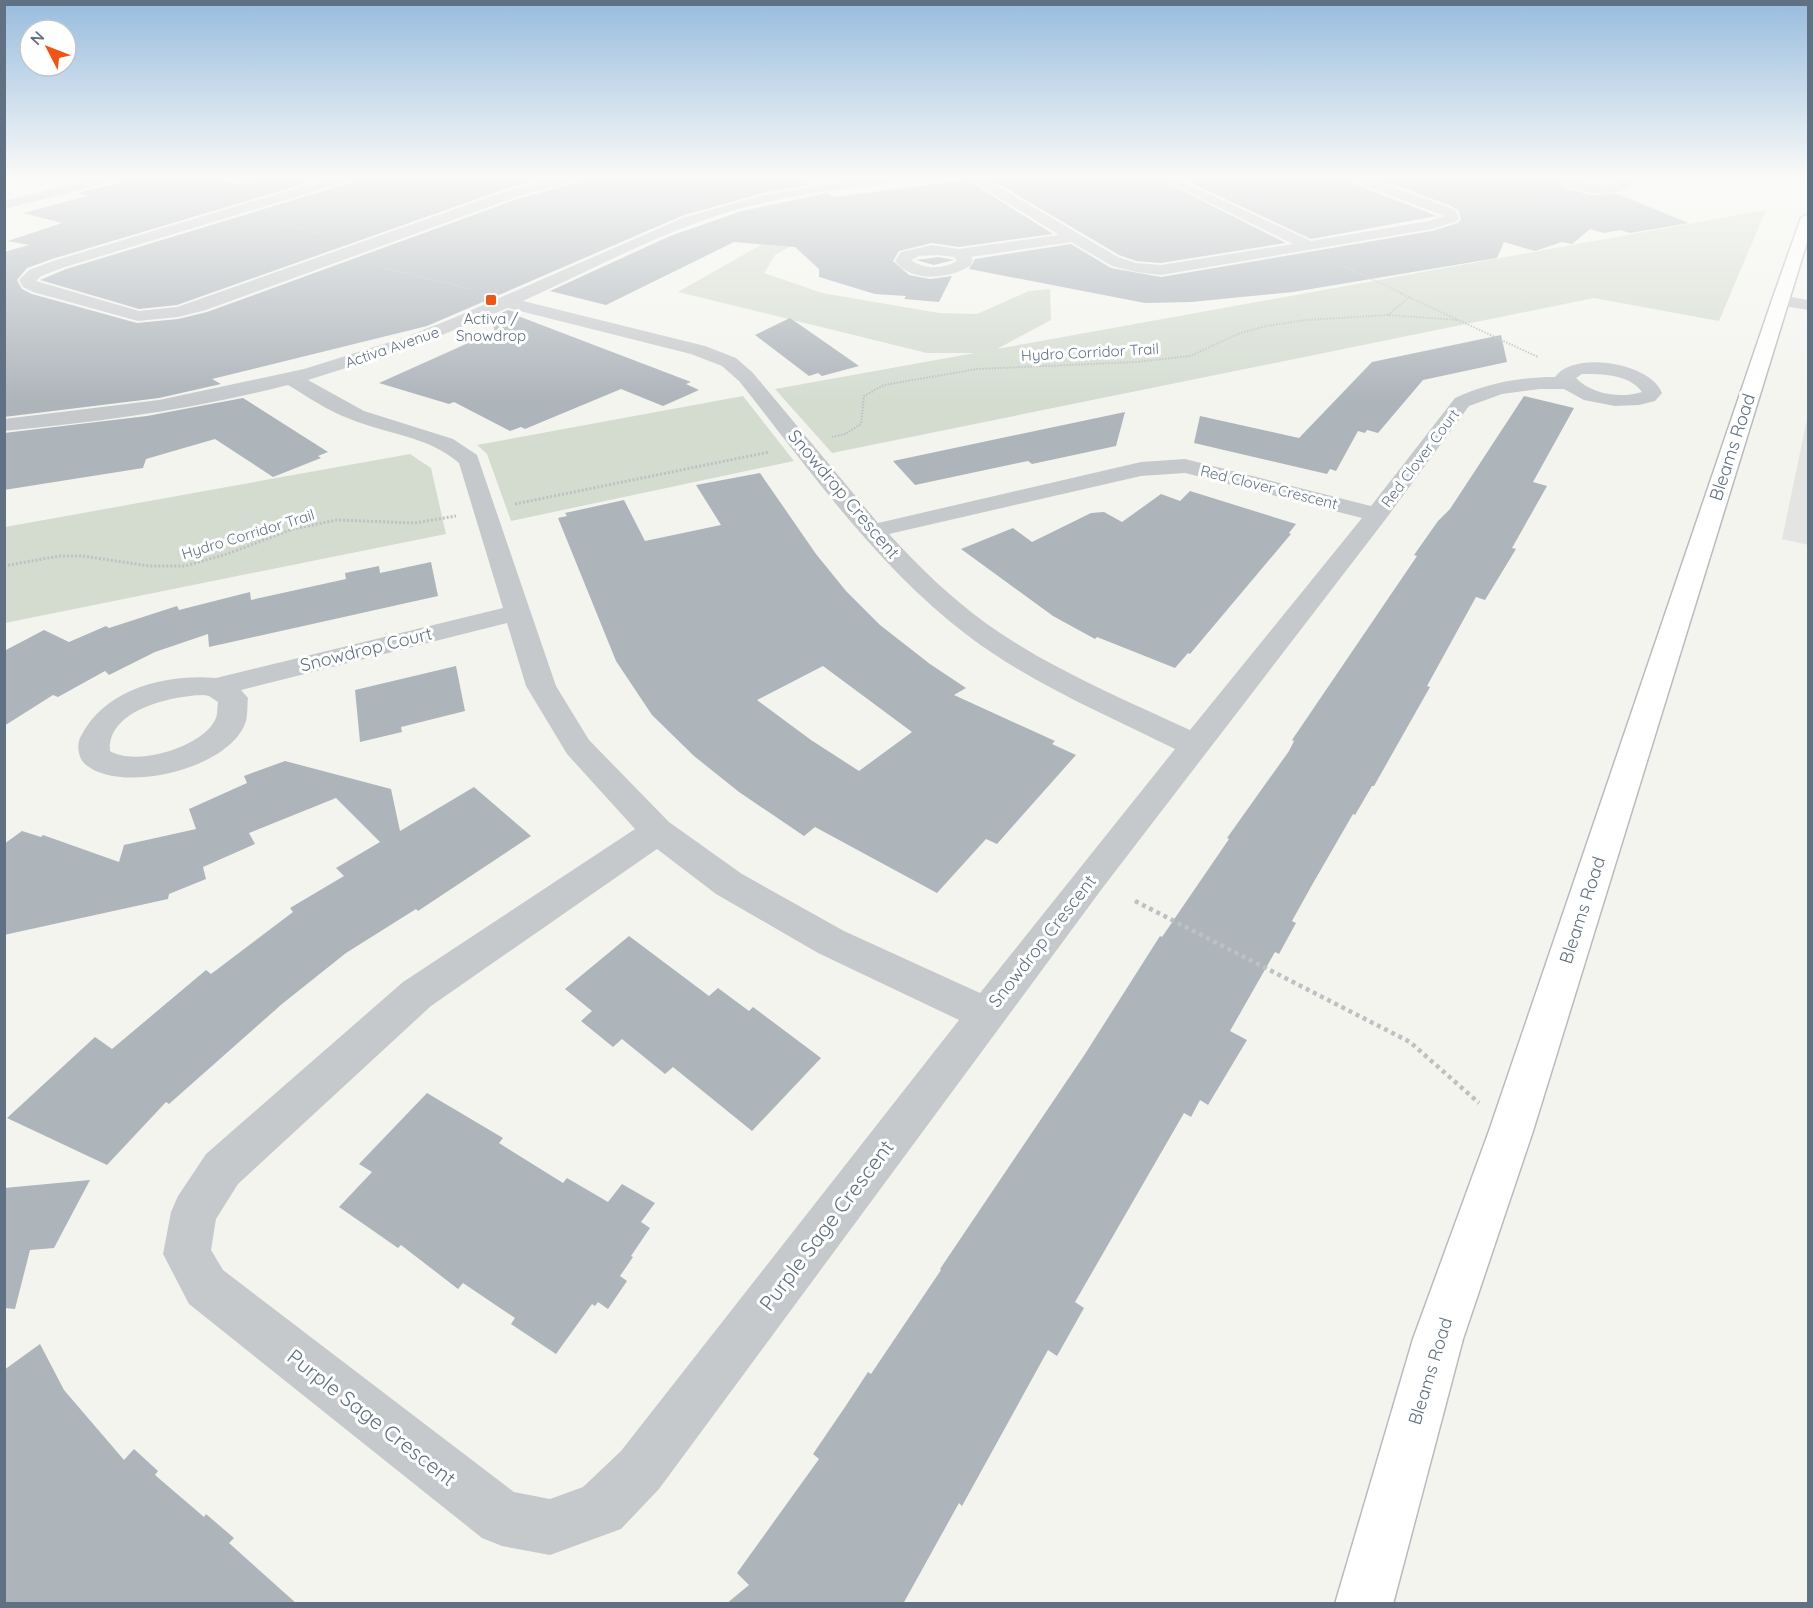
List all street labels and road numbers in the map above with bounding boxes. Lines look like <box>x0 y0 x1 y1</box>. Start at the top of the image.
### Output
street label: Activa Avenue <box>342 322 442 372</box>
street label: Hydro Corridor Trail <box>1021 339 1159 365</box>
street label: Bleams Road <box>1704 391 1760 503</box>
street label: Red Clover Court <box>1377 405 1463 511</box>
street label: Snowdrop Crescent <box>783 425 905 563</box>
street label: Red Clover Crescent <box>1198 461 1340 513</box>
street label: Hydro Corridor Trail <box>179 505 317 563</box>
street label: Snowdrop Court <box>298 622 434 676</box>
street label: Bleams Road <box>1554 854 1610 966</box>
street label: Snowdrop Crescent <box>983 870 1101 1012</box>
street label: Purple Sage Crescent <box>753 1134 899 1316</box>
street label: Bleams Road <box>1403 1314 1457 1428</box>
street label: Purple Sage Crescent <box>282 1343 462 1491</box>

